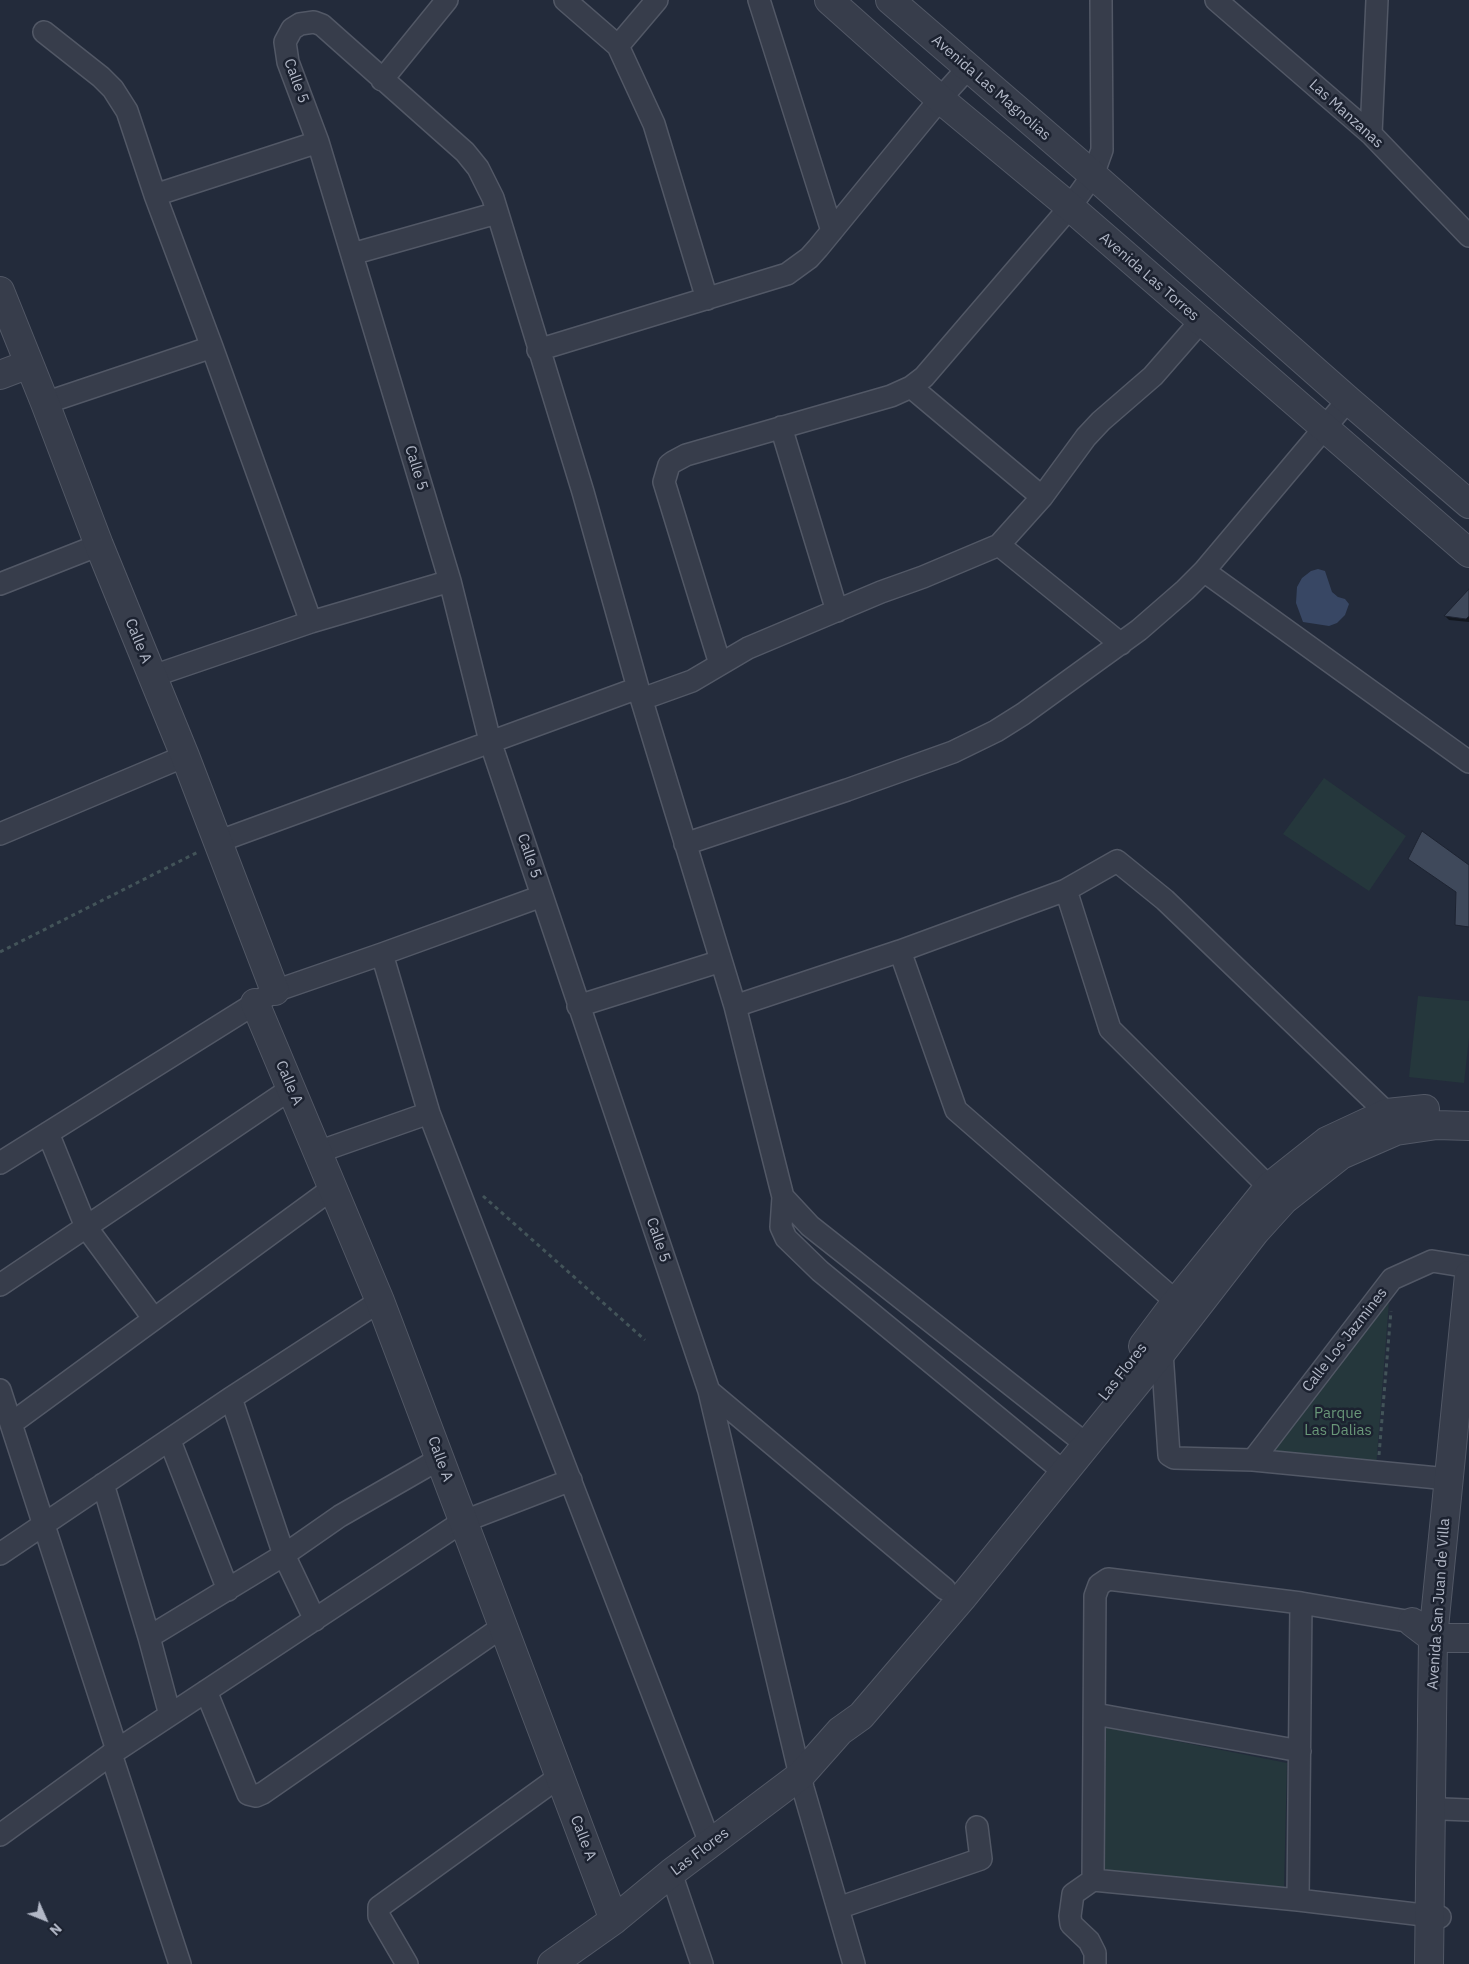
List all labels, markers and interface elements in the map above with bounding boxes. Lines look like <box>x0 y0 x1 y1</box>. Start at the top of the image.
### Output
street label: Avenida Las Magnolias <box>928 31 1054 145</box>
street label: Calle 5 <box>280 56 312 106</box>
street label: Las Manzanas <box>1305 76 1387 152</box>
street label: Avenida Las Torres <box>1095 229 1203 325</box>
street label: Calle 5 <box>401 443 431 493</box>
street label: Calle A <box>121 616 155 666</box>
street label: Calle 5 <box>513 831 545 881</box>
street label: Calle A <box>272 1058 306 1108</box>
street label: Calle 5 <box>642 1215 674 1265</box>
street label: Calle Los Jazmines <box>1299 1284 1391 1396</box>
street label: Las Flores <box>1095 1340 1151 1404</box>
park label: Parque Las Dalias <box>1304 1405 1372 1440</box>
street label: Calle A <box>424 1434 456 1484</box>
street label: Avenida San Juan de Villa <box>1424 1518 1454 1690</box>
street label: Calle A <box>566 1813 600 1863</box>
street label: Las Flores <box>667 1824 733 1880</box>
north arrow <box>20 1894 70 1944</box>
text: N <box>46 1920 66 1939</box>

